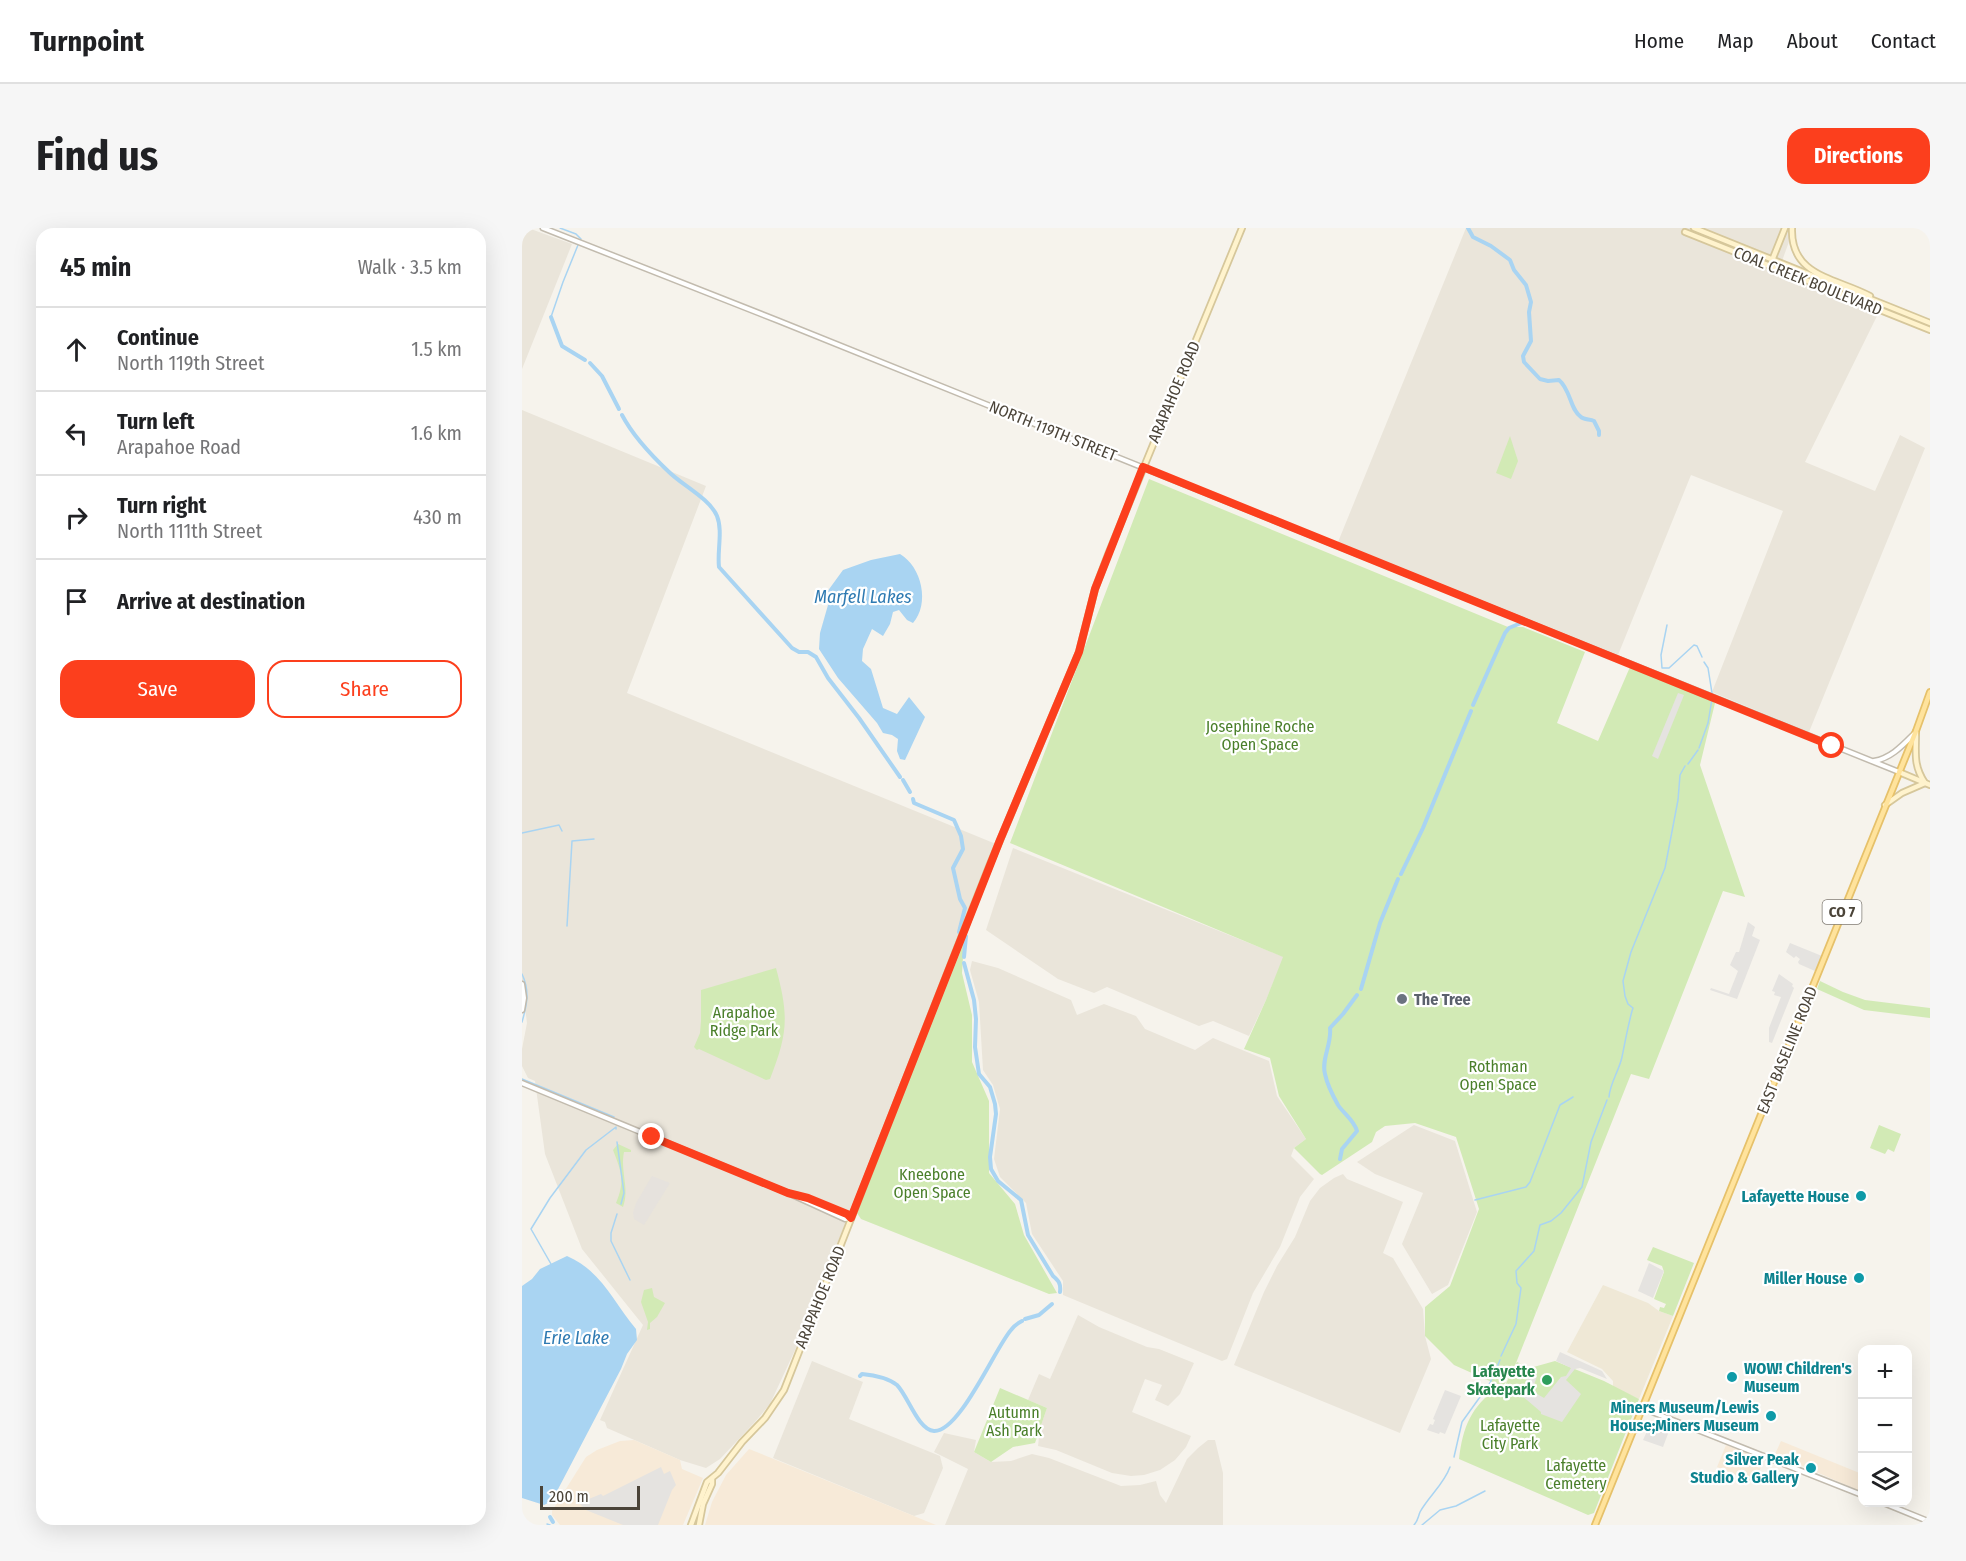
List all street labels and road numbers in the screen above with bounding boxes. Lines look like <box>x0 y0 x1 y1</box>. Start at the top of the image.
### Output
street label: COAL CREEK BOULEVARD <box>1731 243 1885 319</box>
street label: ARAPAHOE ROAD <box>1144 338 1204 446</box>
street label: NORTH 119TH STREET <box>987 397 1120 465</box>
road number: CO 7 <box>1822 900 1862 924</box>
street label: EAST BASELINE ROAD <box>1753 984 1821 1116</box>
street label: ARAPAHOE ROAD <box>791 1243 849 1351</box>

